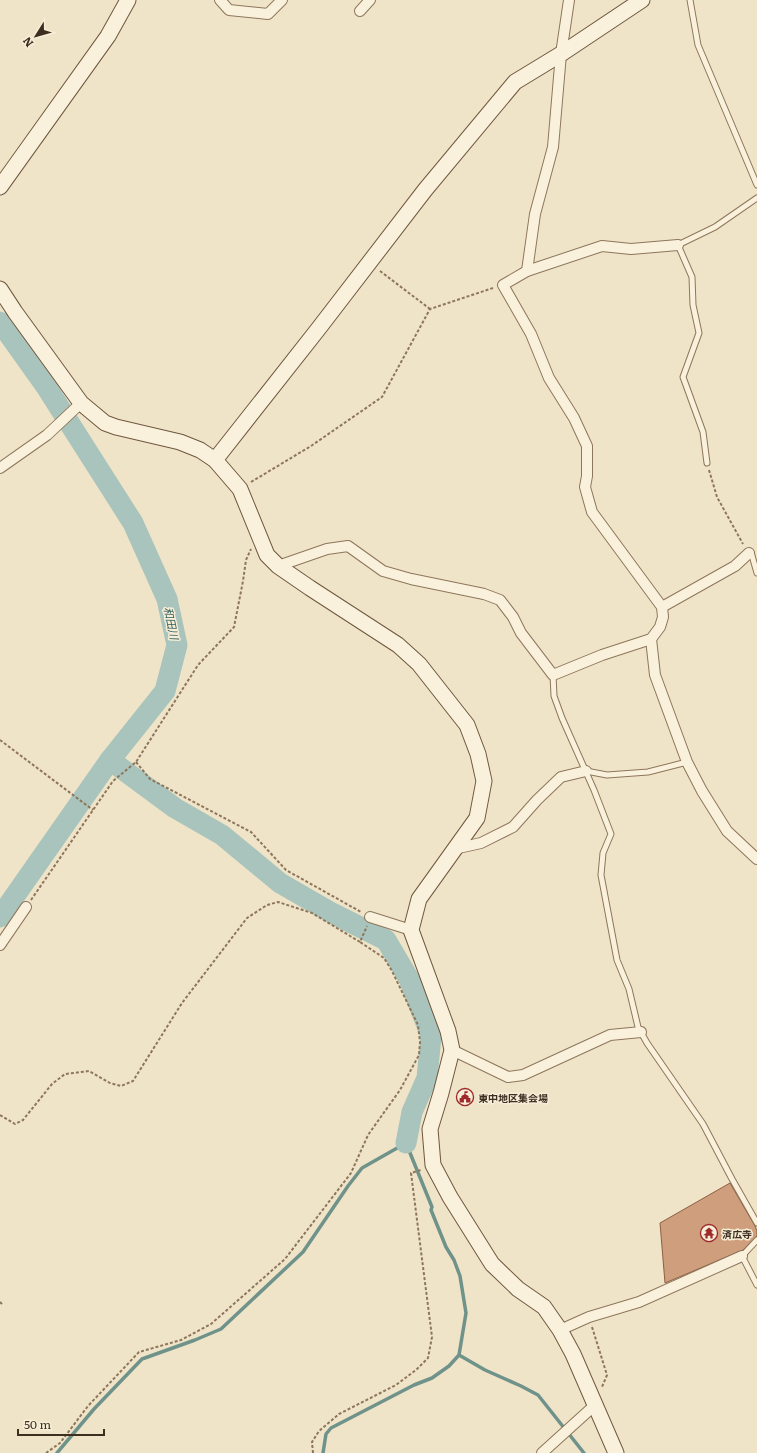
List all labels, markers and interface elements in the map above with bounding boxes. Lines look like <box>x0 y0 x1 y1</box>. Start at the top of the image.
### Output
north arrow <box>16 16 56 56</box>
text: N <box>18 34 36 51</box>
water label: 和田川 <box>161 605 183 642</box>
public building icon: 東中地区集会場 <box>455 1087 475 1107</box>
place label: 東中地区集会場 <box>478 1090 548 1105</box>
temple icon: 済広寺 <box>699 1223 719 1243</box>
place label: 済広寺 <box>722 1226 752 1241</box>
scale bar <box>18 1411 104 1437</box>
text: 50 m <box>24 1415 51 1433</box>

